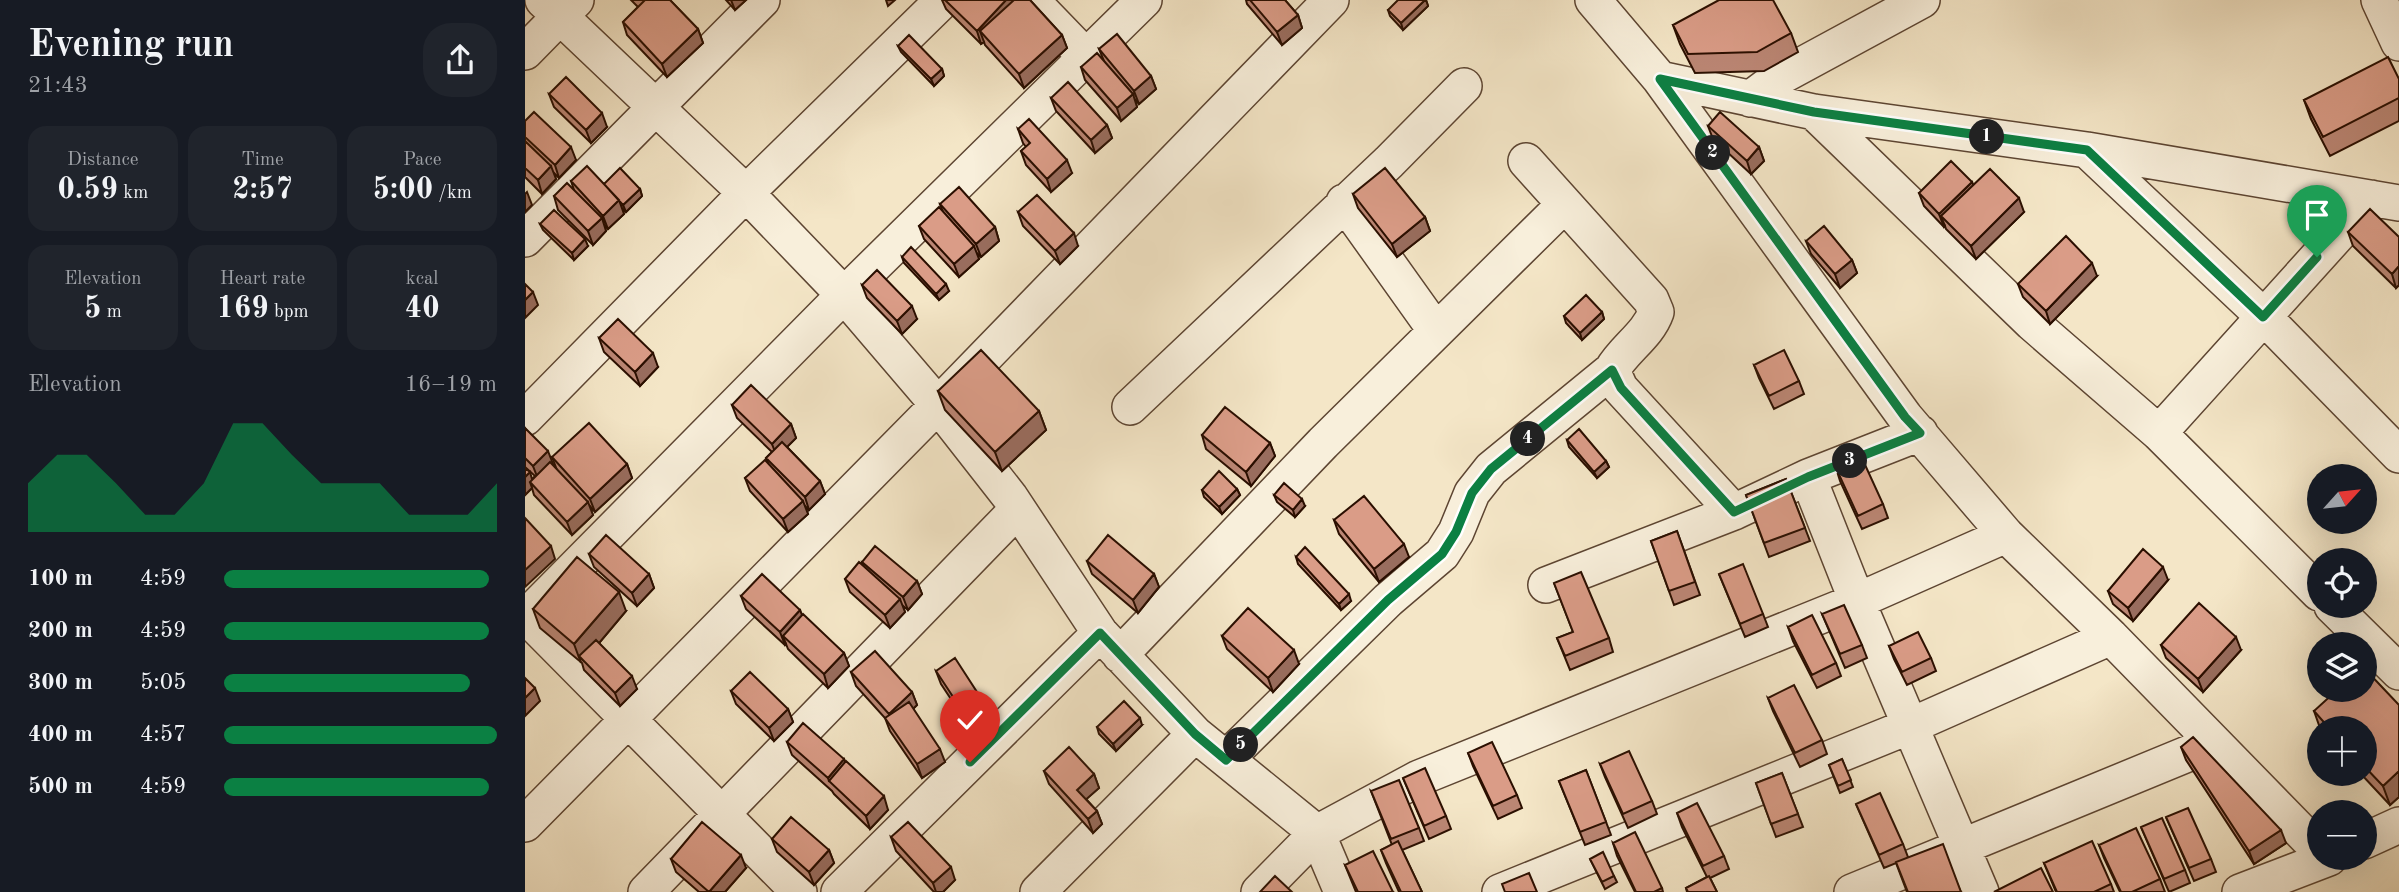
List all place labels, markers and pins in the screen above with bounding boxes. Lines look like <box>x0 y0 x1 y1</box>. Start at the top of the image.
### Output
pin: 1 <box>1969 120 2005 154</box>
pin: 2 <box>1695 136 1731 170</box>
pin <box>2287 185 2347 257</box>
pin: 4 <box>1511 422 1545 457</box>
pin: 3 <box>1833 444 1867 478</box>
pin <box>940 690 1000 762</box>
pin: 5 <box>1223 728 1259 762</box>

